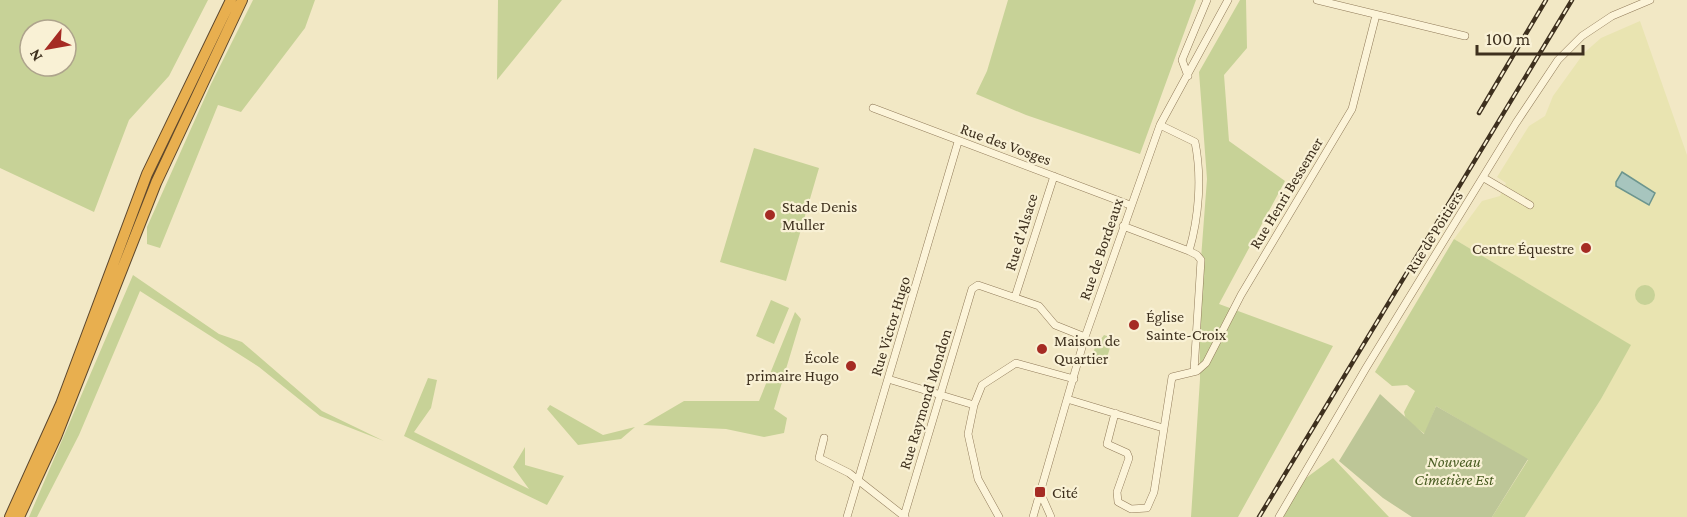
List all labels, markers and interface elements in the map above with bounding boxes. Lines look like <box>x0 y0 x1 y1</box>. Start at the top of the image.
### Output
north arrow <box>18 18 78 78</box>
scale bar <box>1477 18 1584 56</box>
text: 100 m <box>1486 29 1531 49</box>
text: N <box>25 46 46 65</box>
street label: Rue des Vosges <box>958 120 1054 169</box>
street label: Rue Henri Bessemer <box>1246 134 1326 252</box>
street label: Rue de Poitiers <box>1402 188 1466 276</box>
street label: Rue d'Alsace <box>1001 191 1041 273</box>
street label: Rue de Bordeaux <box>1076 195 1127 302</box>
place label: Stade Denis Muller <box>782 198 857 233</box>
marker: Stade Denis Muller <box>763 208 777 222</box>
place label: Centre Équestre <box>1472 240 1574 258</box>
marker: Centre Équestre <box>1579 241 1593 255</box>
street label: Rue Victor Hugo <box>867 274 914 378</box>
place label: Église Sainte-Croix <box>1146 308 1227 343</box>
marker: Église Sainte-Croix <box>1127 318 1141 332</box>
street label: Rue Raymond Mondon <box>895 326 956 472</box>
place label: Maison de Quartier <box>1054 332 1120 367</box>
marker: Maison de Quartier <box>1035 342 1049 356</box>
place label: École primaire Hugo <box>746 349 839 385</box>
marker: École primaire Hugo <box>844 359 858 373</box>
park label: Nouveau Cimetière Est <box>1414 453 1494 488</box>
place label: Cité <box>1052 484 1078 501</box>
marker: Cité <box>1033 485 1047 499</box>

